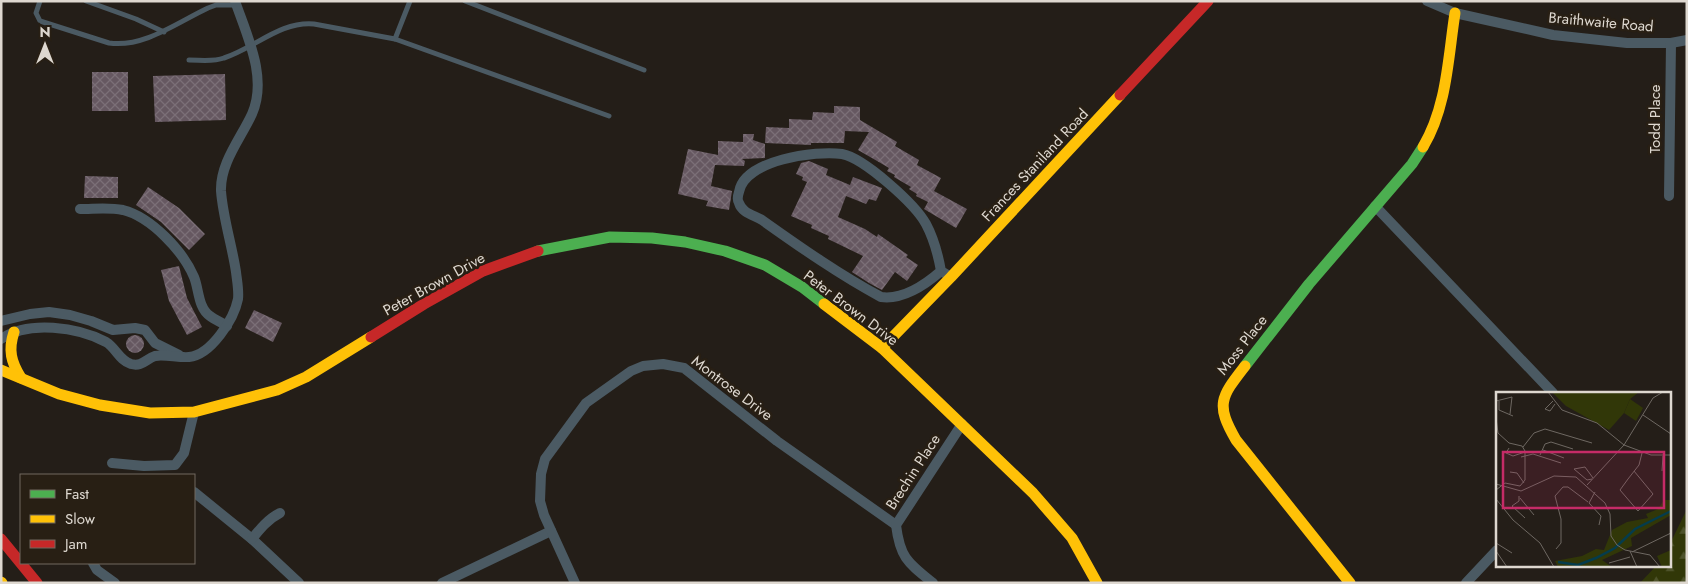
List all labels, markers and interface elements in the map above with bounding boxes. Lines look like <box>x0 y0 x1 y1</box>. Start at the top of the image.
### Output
street label: Braithwaite Road <box>1547 6 1655 38</box>
north arrow <box>20 20 70 70</box>
text: N <box>39 22 51 42</box>
street label: Todd Place <box>1644 84 1666 154</box>
street label: Frances Staniland Road <box>977 104 1093 226</box>
street label: Peter Brown Drive <box>379 247 489 321</box>
street label: Peter Brown Drive <box>799 265 903 351</box>
street label: Moss Place <box>1212 310 1273 380</box>
street label: Montrose Drive <box>687 350 777 426</box>
inset map <box>1496 392 1670 566</box>
street label: Brechin Place <box>880 430 946 514</box>
legend <box>20 474 195 564</box>
text: Fast <box>65 483 89 505</box>
text: Slow <box>65 508 96 530</box>
text: Jam <box>63 533 88 555</box>

